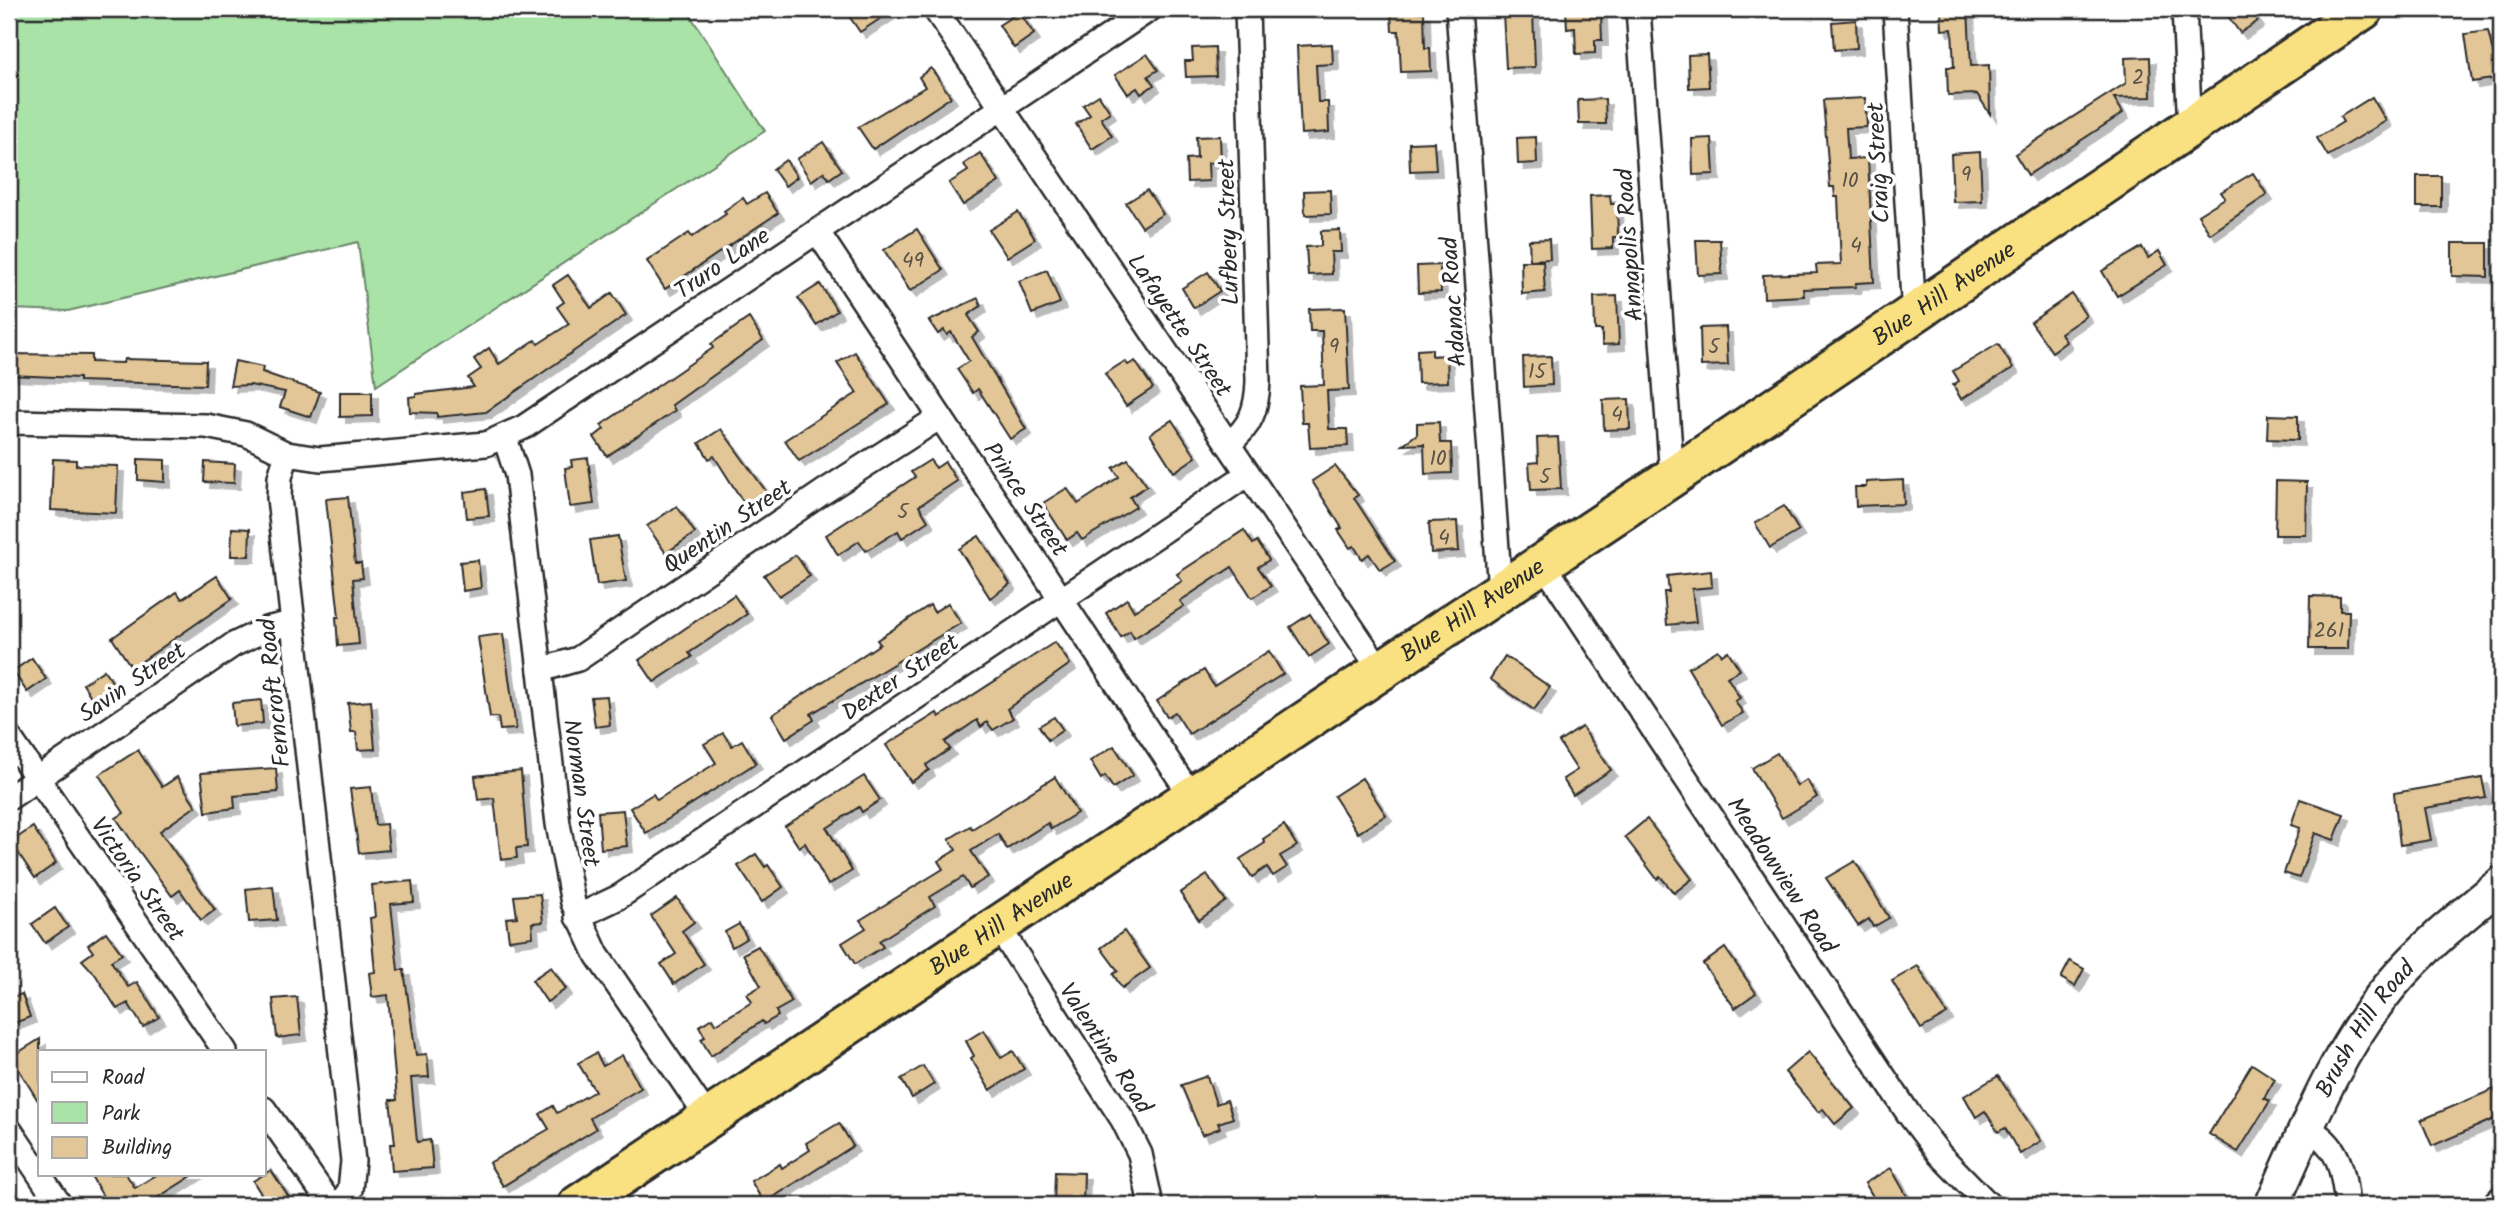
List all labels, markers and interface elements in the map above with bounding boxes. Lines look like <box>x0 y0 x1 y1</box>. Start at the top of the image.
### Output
house number: 2 <box>2132 62 2144 95</box>
street label: Craig Street <box>1857 101 1902 224</box>
street label: Lufbery Street <box>1207 157 1252 306</box>
house number: 9 <box>1961 159 1971 192</box>
house number: 10 <box>1841 165 1859 198</box>
street label: Annapolis Road <box>1606 166 1655 323</box>
street label: Truro Lane <box>667 218 779 311</box>
house number: 4 <box>1850 230 1862 263</box>
street label: Blue Hill Avenue <box>1864 231 2025 357</box>
street label: Adanac Road <box>1430 235 1478 368</box>
house number: 49 <box>902 245 924 278</box>
street label: Lafayette Street <box>1116 246 1242 406</box>
house number: 9 <box>1329 331 1339 364</box>
house number: 5 <box>1708 331 1721 364</box>
house number: 15 <box>1528 356 1548 389</box>
house number: 4 <box>1611 399 1623 432</box>
street label: Prince Street <box>972 434 1078 566</box>
house number: 10 <box>1429 443 1447 476</box>
house number: 5 <box>1539 461 1552 494</box>
street label: Quentin Street <box>655 469 801 585</box>
house number: 5 <box>897 496 910 529</box>
house number: 4 <box>1438 522 1450 555</box>
street label: Blue Hill Avenue <box>1393 549 1553 674</box>
street label: Ferncroft Road <box>248 615 303 769</box>
house number: 261 <box>2314 615 2344 648</box>
street label: Dexter Street <box>834 624 968 732</box>
street label: Savin Street <box>71 632 195 734</box>
street label: Norman Street <box>551 717 610 870</box>
street label: Meadowview Road <box>1715 789 1847 963</box>
street label: Victoria Street <box>79 809 195 951</box>
street label: Blue Hill Avenue <box>921 862 1082 987</box>
street label: Brush Hill Road <box>2306 951 2426 1105</box>
street label: Valentine Road <box>1048 975 1162 1123</box>
legend <box>38 1050 266 1176</box>
text: Road <box>102 1062 145 1095</box>
text: Park <box>102 1098 140 1131</box>
text: Building <box>102 1132 172 1165</box>

